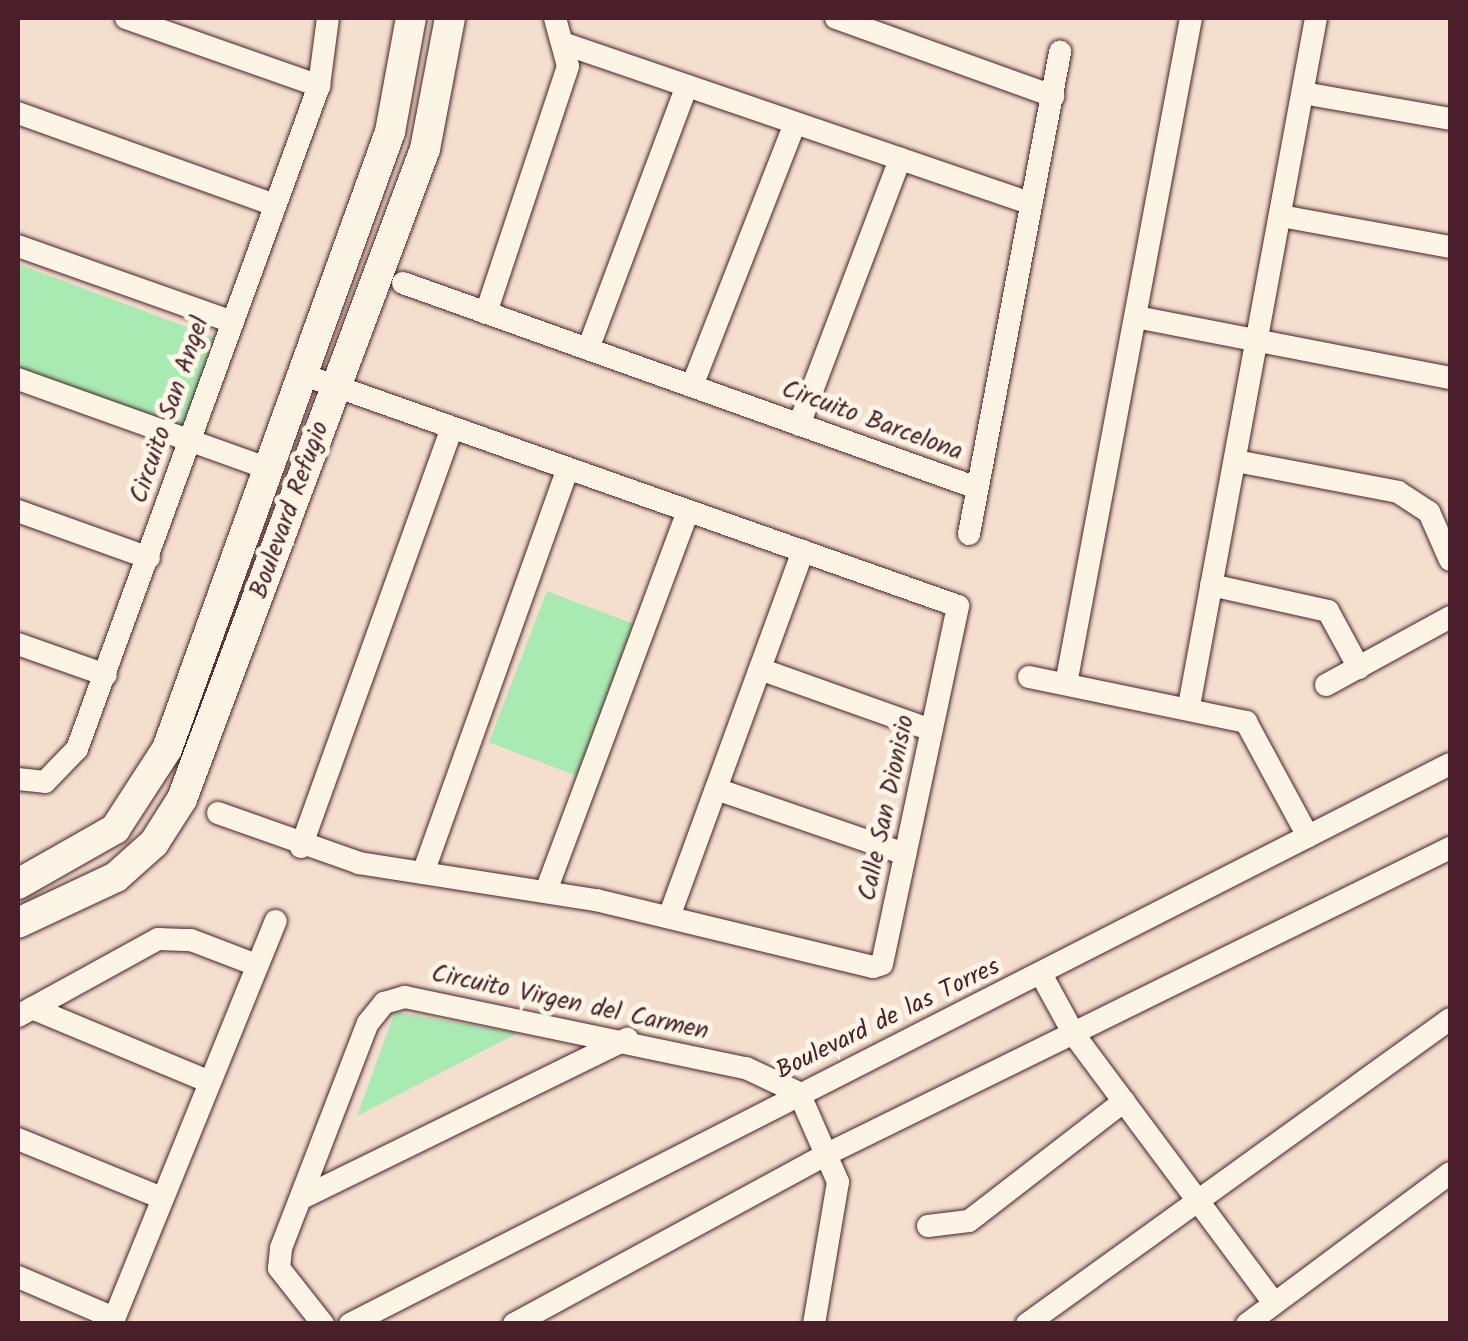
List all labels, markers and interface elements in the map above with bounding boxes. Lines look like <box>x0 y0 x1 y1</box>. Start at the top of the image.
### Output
street label: Circuito San Angel <box>124 313 216 507</box>
street label: Circuito Barcelona <box>778 374 966 468</box>
street label: Boulevard Refugio <box>244 417 336 603</box>
street label: Calle San Dionisio <box>853 712 921 904</box>
street label: Boulevard de las Torres <box>771 952 1005 1086</box>
street label: Circuito Virgen del Carmen <box>429 959 711 1047</box>

